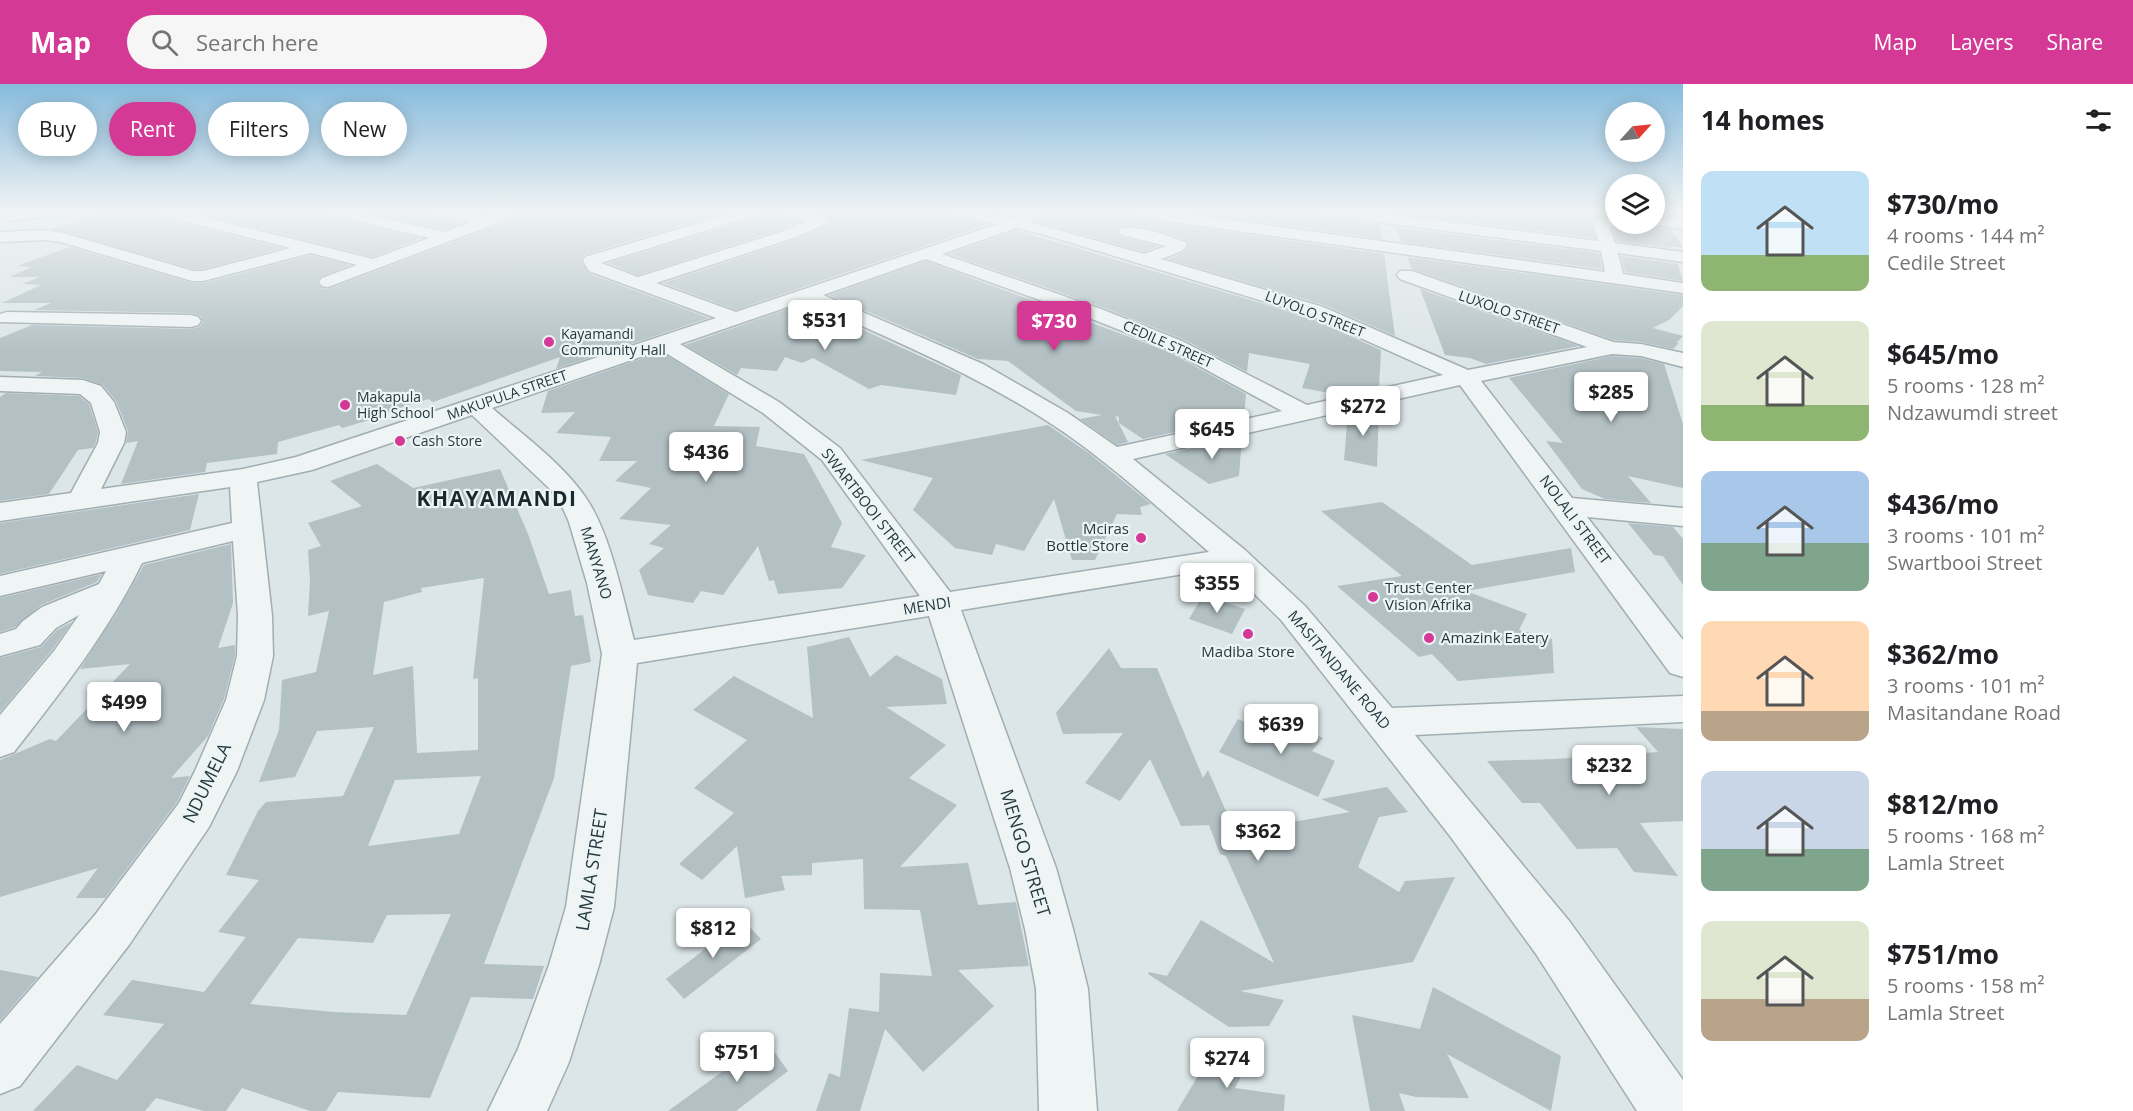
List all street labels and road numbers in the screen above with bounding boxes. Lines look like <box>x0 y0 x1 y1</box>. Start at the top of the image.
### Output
street label: LUXOLO STREET <box>1456 285 1562 338</box>
street label: LUYOLO STREET <box>1263 286 1368 341</box>
street label: CEDILE STREET <box>1120 315 1216 372</box>
street label: MAKUPULA STREET <box>444 365 570 424</box>
street label: SWARTBOOI STREET <box>818 444 920 568</box>
street label: NOLALI STREET <box>1536 471 1616 569</box>
street label: MANYANO <box>576 524 617 602</box>
street label: MENDI <box>901 591 952 619</box>
street label: MASITANDANE ROAD <box>1284 606 1396 733</box>
street label: NDUMELA <box>176 738 236 827</box>
street label: MENGO STREET <box>995 786 1057 920</box>
street label: LAMLA STREET <box>570 807 613 933</box>

